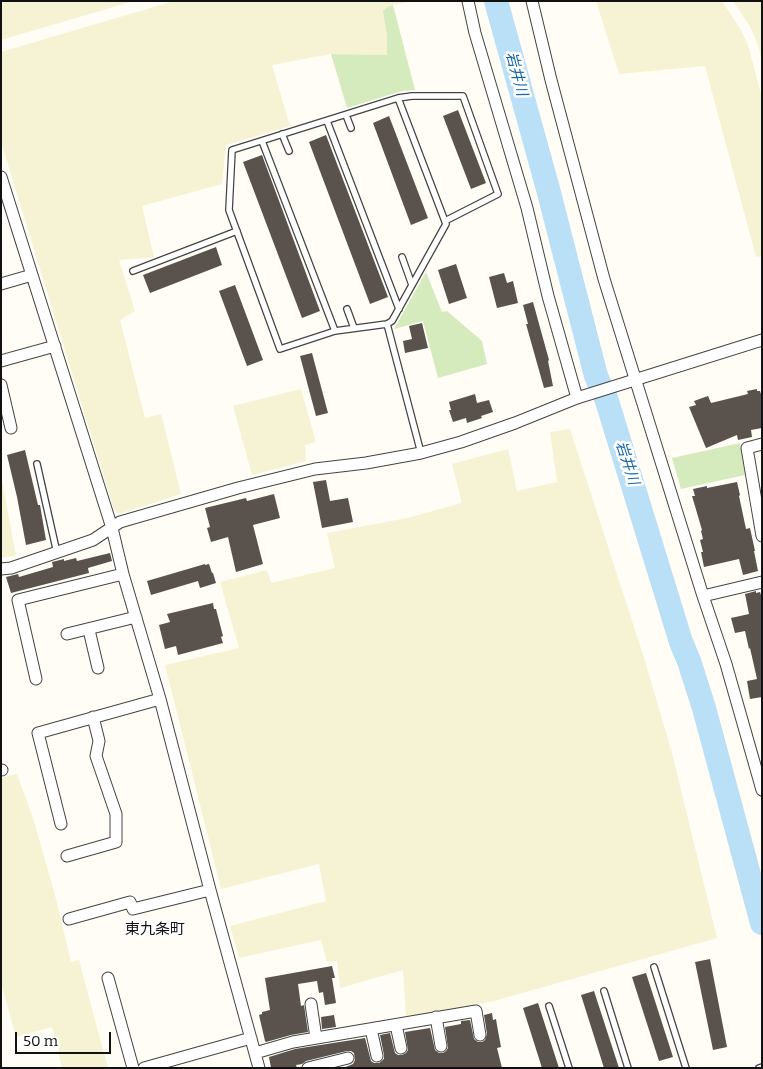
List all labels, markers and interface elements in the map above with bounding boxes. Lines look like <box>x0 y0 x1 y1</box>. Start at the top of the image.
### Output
water label: 岩井川 <box>501 50 531 98</box>
water label: 岩井川 <box>611 439 643 487</box>
district label: 東九条町 <box>125 921 185 939</box>
scale bar <box>18 1022 114 1054</box>
text: 50 m <box>23 1032 58 1050</box>

